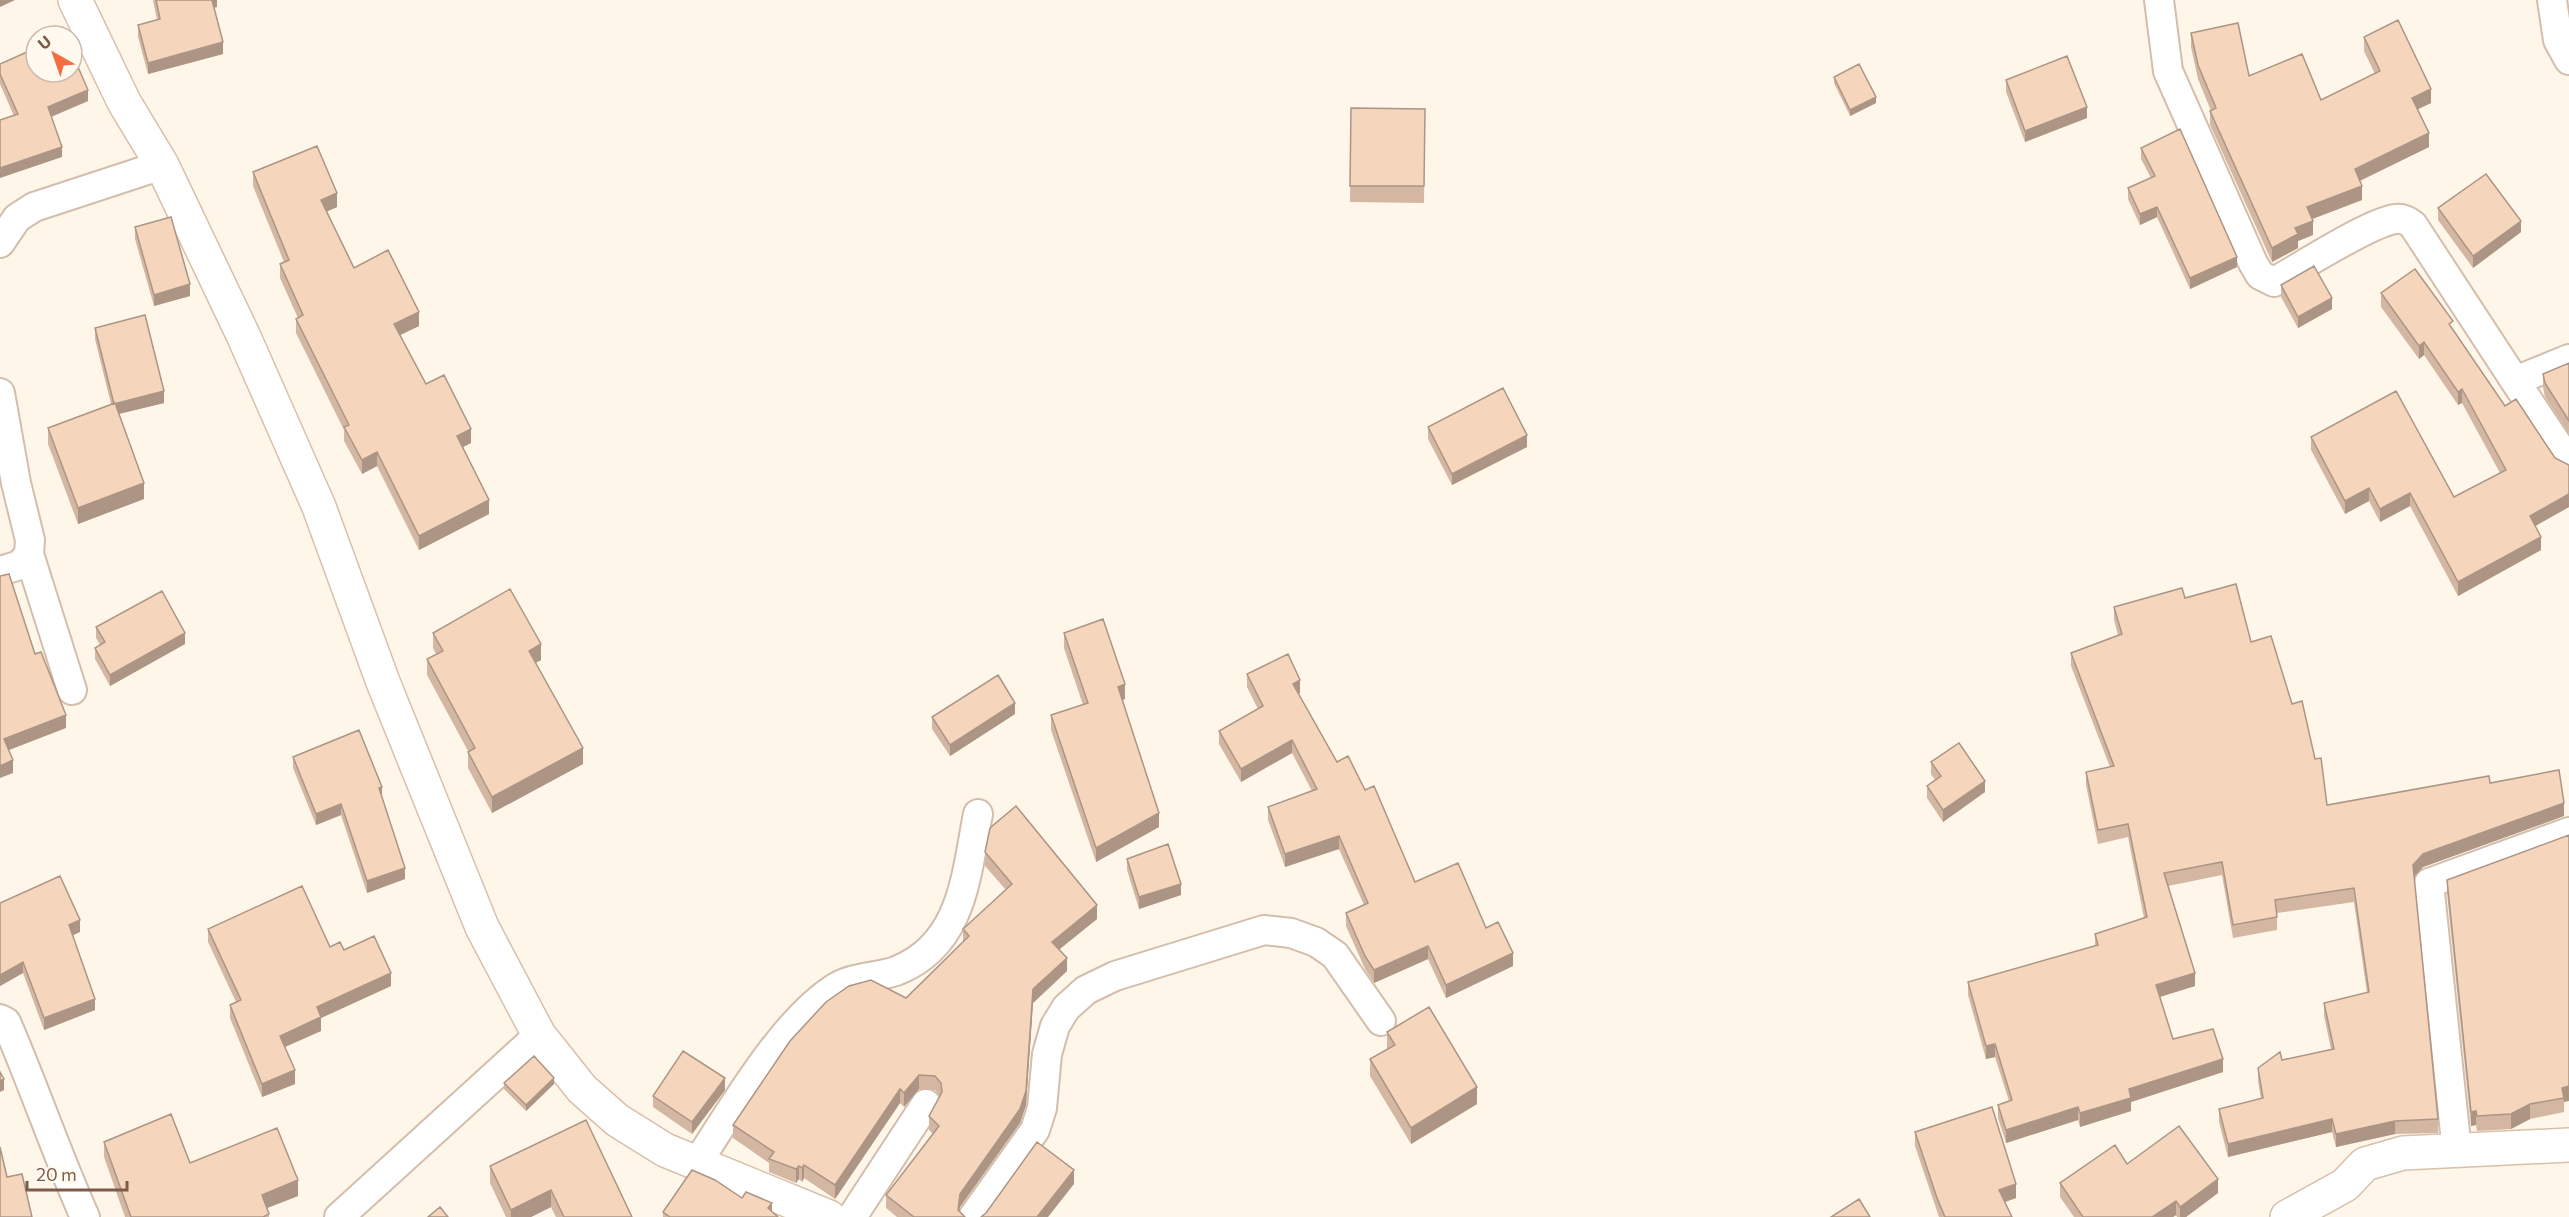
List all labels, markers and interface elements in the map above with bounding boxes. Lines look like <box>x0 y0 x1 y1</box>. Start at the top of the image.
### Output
north arrow <box>24 24 84 84</box>
text: U <box>33 31 55 53</box>
scale bar <box>27 1154 128 1192</box>
text: 20 m <box>36 1163 77 1185</box>

